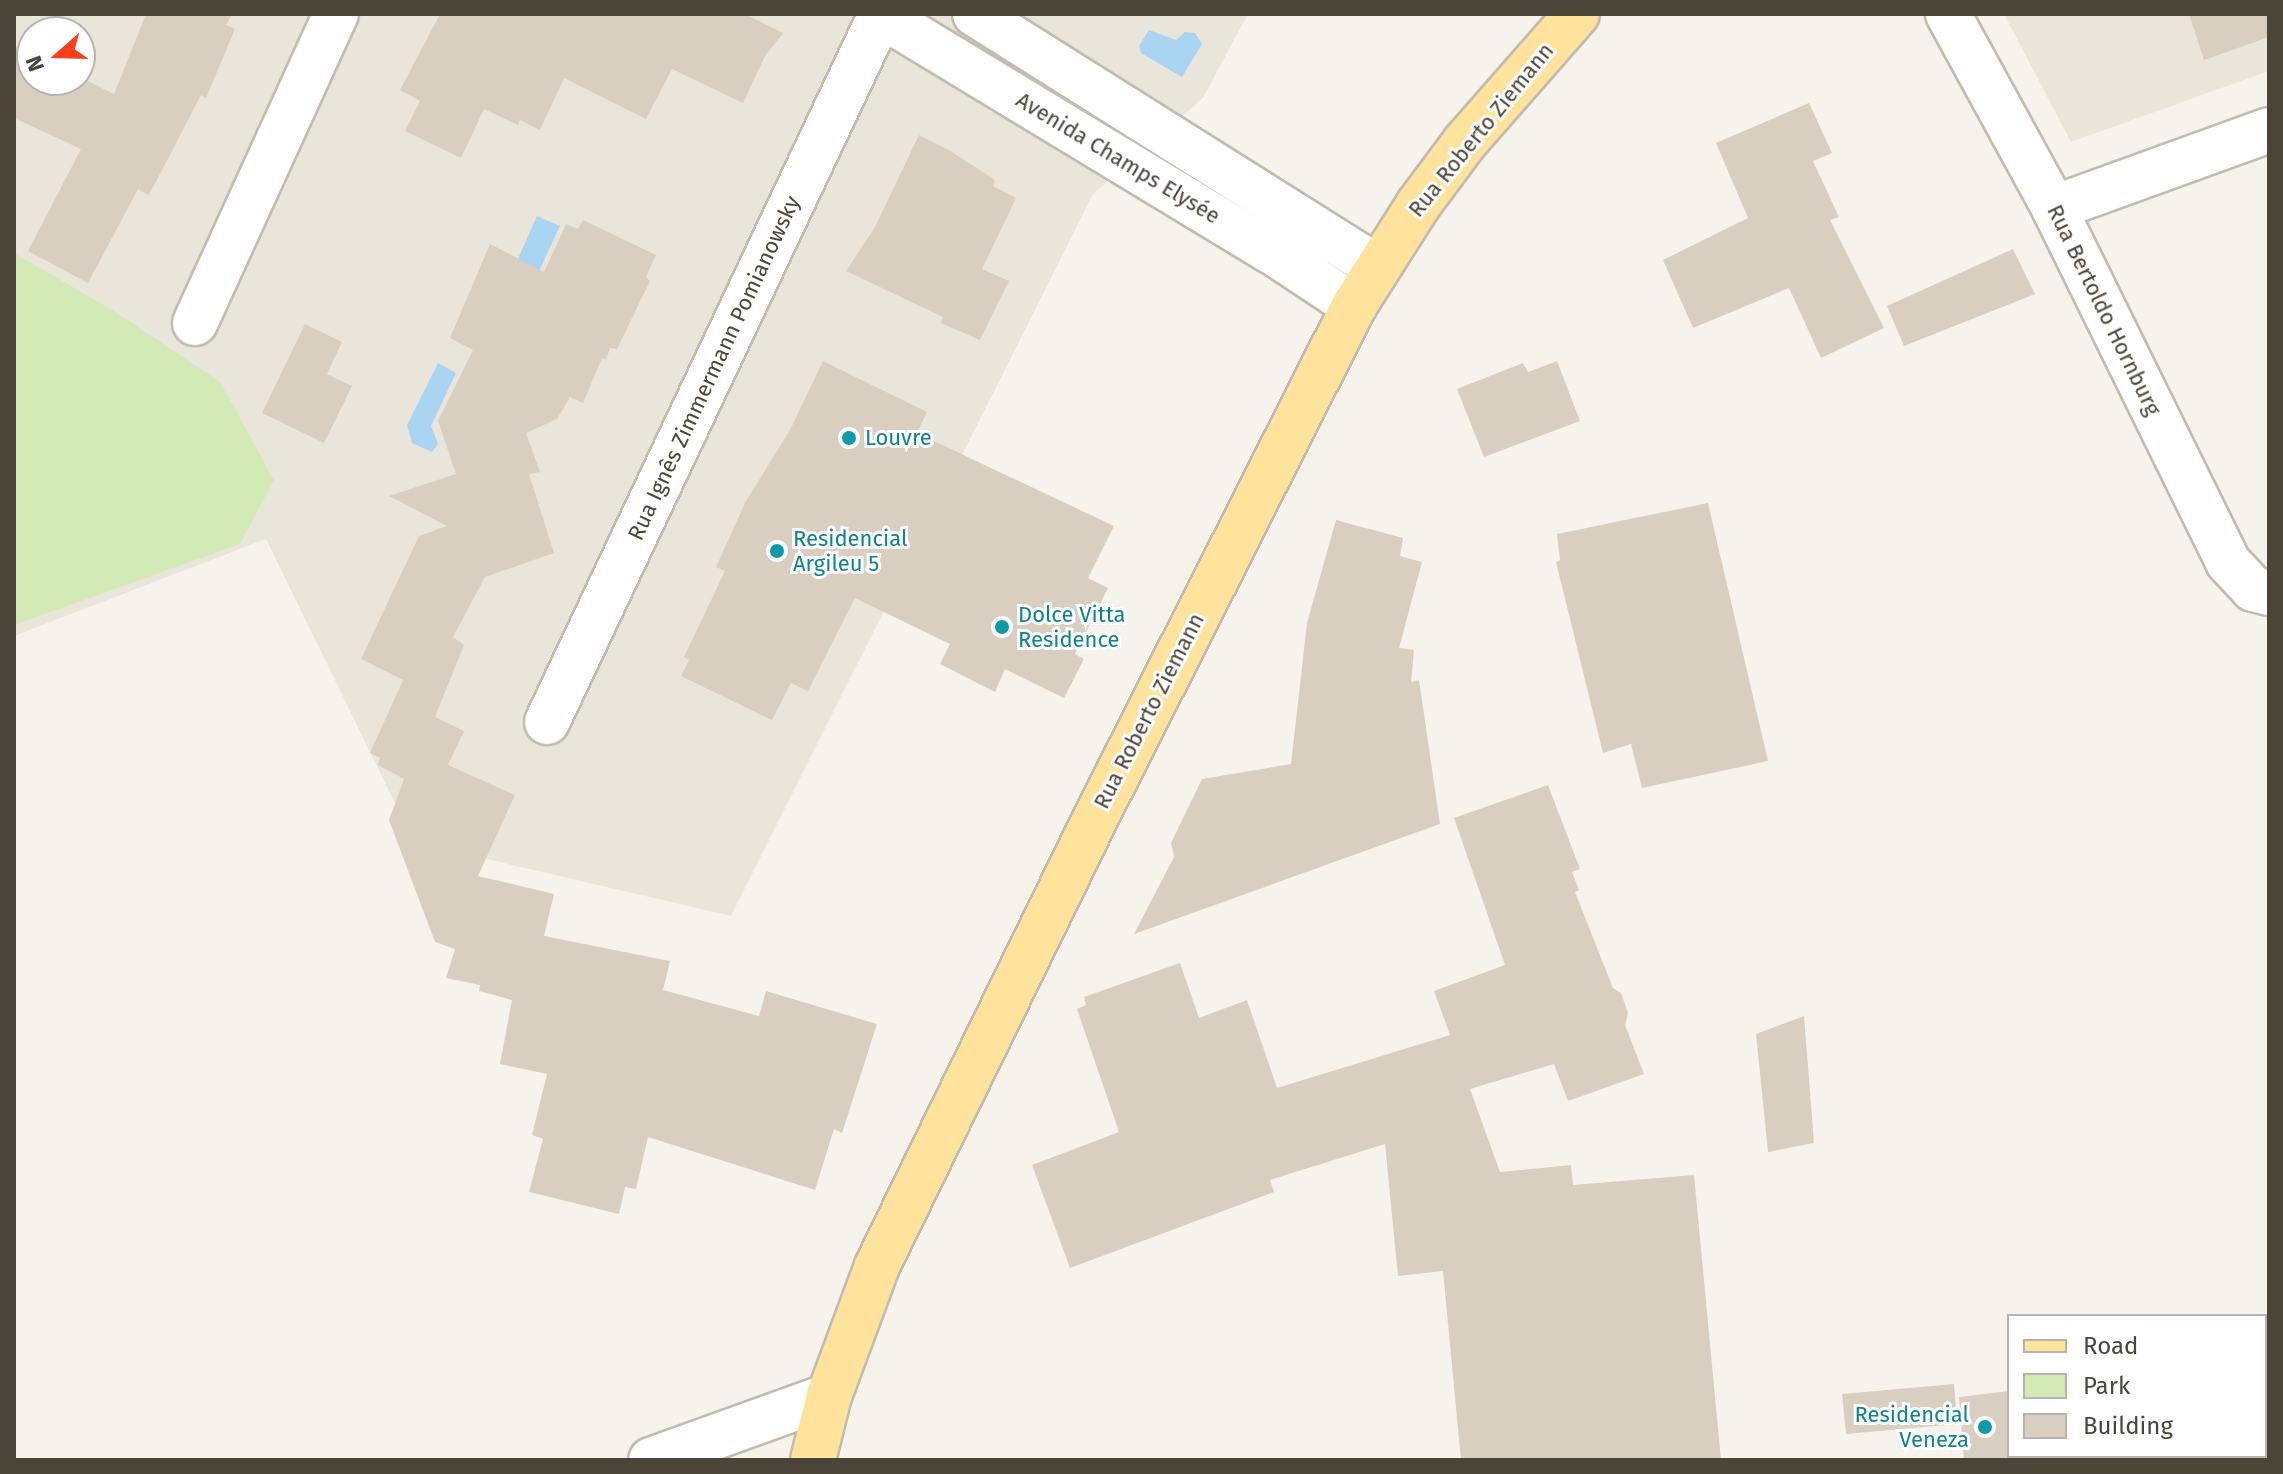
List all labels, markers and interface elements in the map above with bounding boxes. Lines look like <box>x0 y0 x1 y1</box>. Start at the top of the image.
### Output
north arrow <box>16 16 96 96</box>
street label: Rua Roberto Ziemann <box>1403 38 1559 222</box>
text: N <box>20 52 50 75</box>
street label: Avenida Champs Elysée <box>1011 87 1225 229</box>
street label: Rua Ignês Zimmermann Pomianowsky <box>622 192 806 544</box>
street label: Rua Bertoldo Hornburg <box>2041 200 2167 420</box>
place label: Louvre <box>865 425 932 451</box>
marker: Louvre <box>840 429 858 447</box>
place label: Residencial Argileu 5 <box>793 525 907 576</box>
marker: Residencial Argileu 5 <box>768 542 786 560</box>
place label: Dolce Vitta Residence <box>1018 601 1125 652</box>
street label: Rua Roberto Ziemann <box>1088 609 1210 813</box>
marker: Dolce Vitta Residence <box>993 618 1011 636</box>
legend <box>2007 1314 2267 1458</box>
text: Road <box>2083 1332 2138 1360</box>
text: Park <box>2083 1372 2130 1400</box>
place label: Residencial Veneza <box>1855 1401 1969 1452</box>
text: Building <box>2083 1412 2173 1440</box>
marker: Residencial Veneza <box>1976 1418 1994 1436</box>

